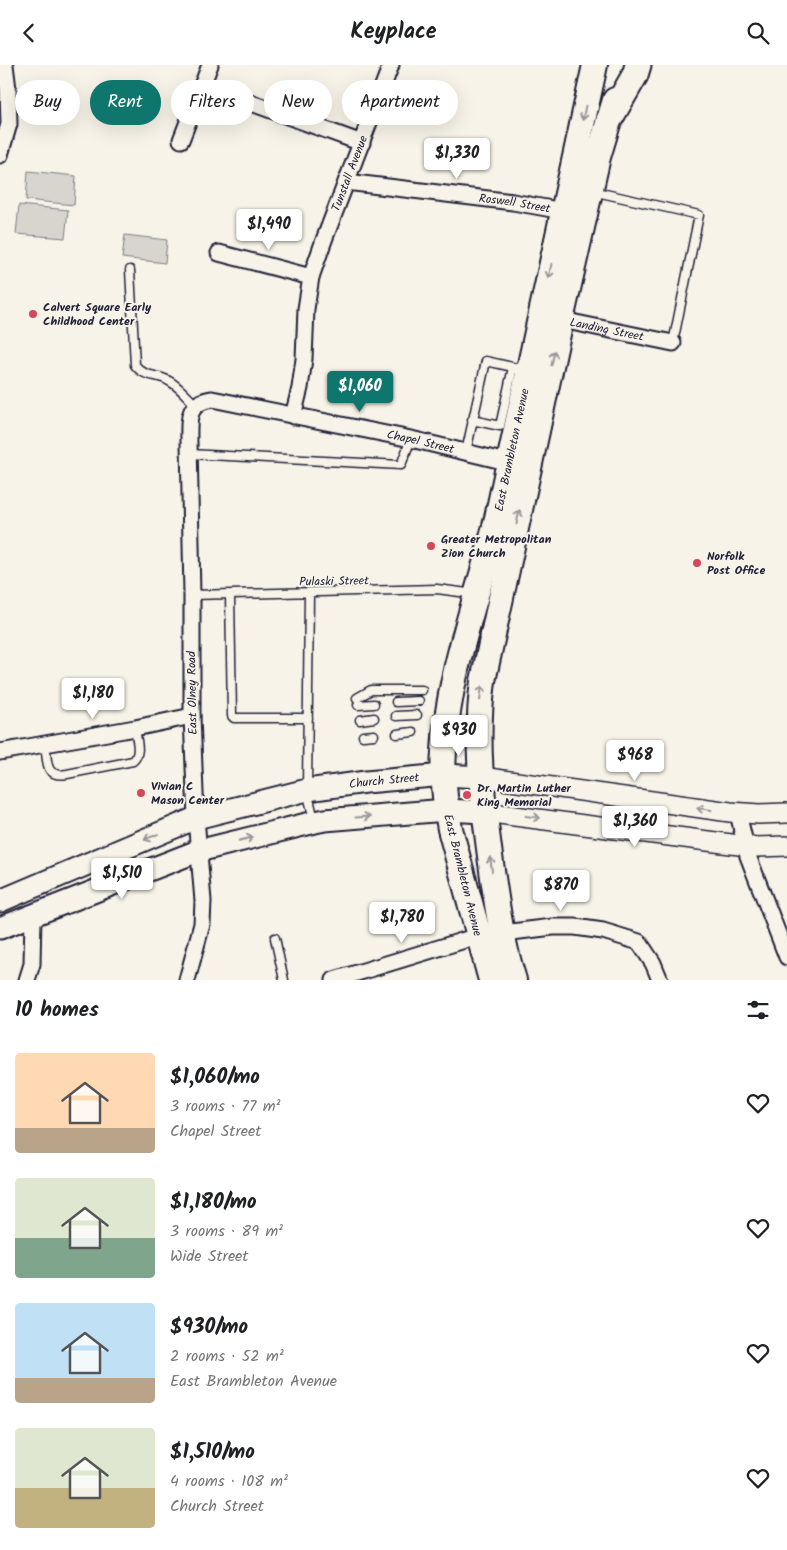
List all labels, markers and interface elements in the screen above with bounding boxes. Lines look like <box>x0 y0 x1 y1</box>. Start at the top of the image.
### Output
text: Keyplace <box>351 15 436 50</box>
icon: back <box>15 19 43 47</box>
icon: search <box>744 19 772 47</box>
chip: Buy <box>15 80 80 125</box>
chip: Rent <box>90 80 161 125</box>
chip: Filters <box>171 80 254 125</box>
chip: New <box>264 80 332 125</box>
chip: Apartment <box>342 80 458 125</box>
one-way arrow <box>579 104 588 120</box>
street label: Tunstall Avenue <box>327 132 373 214</box>
pin: $1,330 <box>416 137 498 180</box>
text: $1,330 <box>435 141 479 166</box>
street label: Roswell Street <box>478 189 552 219</box>
pin: $1,490 <box>228 209 310 251</box>
text: $1,490 <box>247 212 291 237</box>
one-way arrow <box>545 263 554 279</box>
place label: Calvert Square Early Childhood Center <box>43 298 152 331</box>
marker: Calvert Square Early Childhood Center <box>27 308 39 320</box>
street label: Landing Street <box>568 313 646 347</box>
one-way arrow <box>548 351 558 367</box>
pin: $1,060 <box>319 371 401 413</box>
text: $1,060 <box>338 374 382 399</box>
street label: East Brambleton Avenue <box>490 386 535 513</box>
street label: Chapel Street <box>385 425 456 459</box>
one-way arrow <box>514 509 523 525</box>
place label: Greater Metropolitan Zion Church <box>441 530 552 563</box>
marker: Greater Metropolitan Zion Church <box>425 540 437 552</box>
place label: Norfolk Post Office <box>707 547 765 580</box>
marker: Norfolk Post Office <box>691 557 703 569</box>
street label: Pulaski Street <box>299 571 369 592</box>
street label: East Olney Road <box>182 650 203 735</box>
pin: $1,180 <box>52 677 134 720</box>
text: $1,180 <box>73 681 113 706</box>
one-way arrow <box>477 685 487 701</box>
pin: $930 <box>429 715 489 757</box>
text: $930 <box>442 718 476 743</box>
pin: $968 <box>605 739 665 782</box>
text: $968 <box>617 743 653 768</box>
street label: Church Street <box>348 768 420 794</box>
place label: Vivian C Mason Center <box>151 777 225 810</box>
place label: Dr. Martin Luther King Memorial <box>477 779 572 812</box>
marker: Vivian C Mason Center <box>135 787 147 799</box>
marker: Dr. Martin Luther King Memorial <box>461 789 473 801</box>
one-way arrow <box>696 803 712 813</box>
pin: $1,360 <box>594 805 676 848</box>
text: $1,360 <box>613 809 657 834</box>
one-way arrow <box>355 812 371 821</box>
street label: East Brambleton Avenue <box>438 812 487 939</box>
one-way arrow <box>525 813 541 823</box>
one-way arrow <box>144 833 159 843</box>
one-way arrow <box>237 834 253 843</box>
one-way arrow <box>486 856 496 872</box>
pin: $1,510 <box>81 857 163 900</box>
text: $1,510 <box>102 861 142 886</box>
pin: $870 <box>531 869 591 912</box>
text: $870 <box>544 873 578 898</box>
pin: $1,780 <box>361 901 443 944</box>
text: $1,780 <box>380 905 424 930</box>
text: 10 homes <box>15 994 99 1027</box>
icon: filters <box>744 996 772 1024</box>
text: $1,060/mo <box>170 1061 260 1094</box>
icon: home <box>55 1073 115 1133</box>
icon: heart <box>744 1089 772 1117</box>
text: 3 rooms · 77 m² <box>170 1094 280 1119</box>
text: Chapel Street <box>170 1119 261 1144</box>
text: $1,180/mo <box>170 1186 256 1219</box>
icon: home <box>55 1198 115 1258</box>
icon: heart <box>744 1214 772 1242</box>
text: 3 rooms · 89 m² <box>170 1219 283 1244</box>
text: Wide Street <box>170 1244 249 1269</box>
text: $930/mo <box>170 1311 248 1344</box>
icon: home <box>55 1323 115 1383</box>
icon: heart <box>744 1339 772 1367</box>
text: 2 rooms · 52 m² <box>170 1344 284 1369</box>
text: East Brambleton Avenue <box>170 1369 337 1394</box>
text: $1,510/mo <box>170 1436 255 1469</box>
icon: home <box>55 1448 115 1508</box>
icon: heart <box>744 1464 772 1492</box>
text: 4 rooms · 108 m² <box>170 1469 288 1494</box>
text: Church Street <box>170 1494 264 1519</box>

